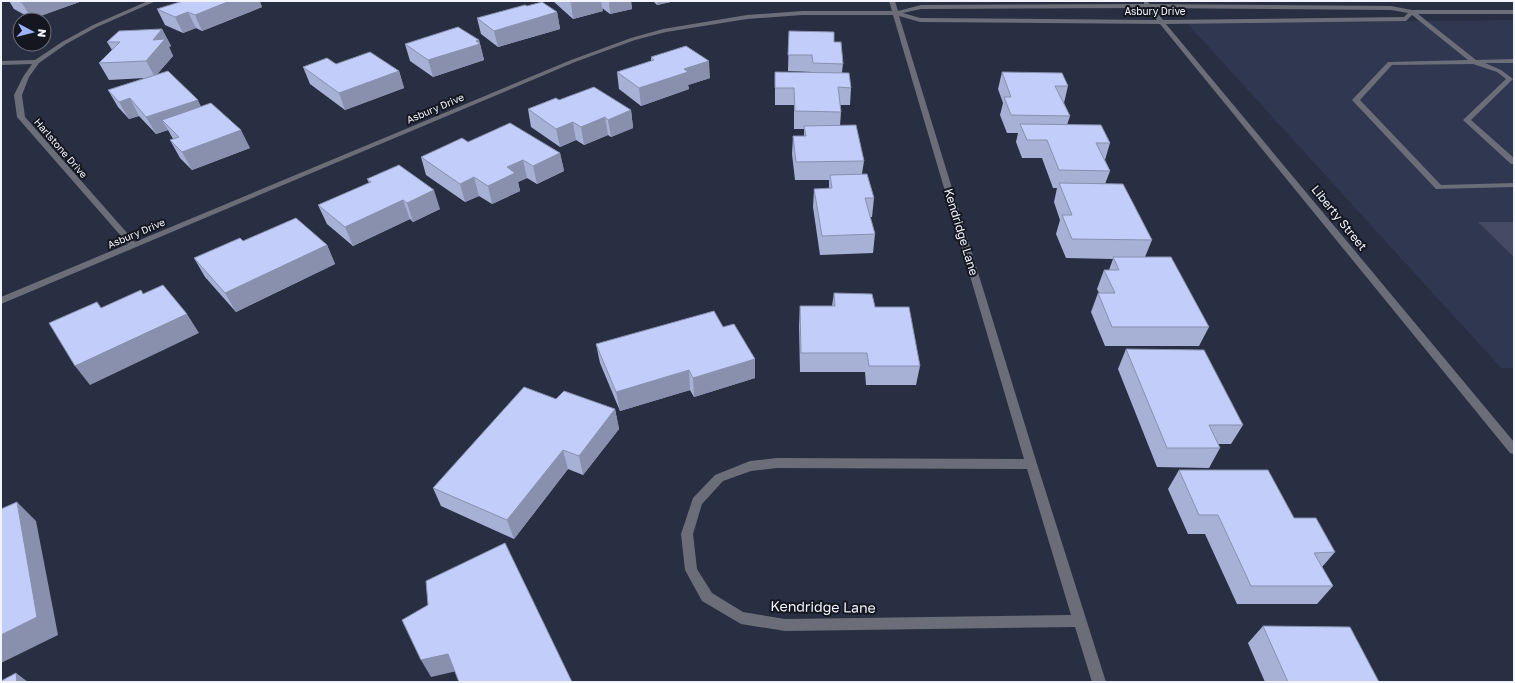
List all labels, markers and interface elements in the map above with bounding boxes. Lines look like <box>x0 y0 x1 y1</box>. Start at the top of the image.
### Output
street label: Asbury Drive <box>1124 5 1186 17</box>
north arrow <box>12 12 52 52</box>
text: N <box>35 28 49 38</box>
street label: Asbury Drive <box>404 90 466 125</box>
street label: Harlstone Drive <box>32 116 90 180</box>
street label: Liberty Street <box>1309 182 1370 253</box>
street label: Kendridge Lane <box>941 186 982 277</box>
street label: Asbury Drive <box>105 215 167 250</box>
street label: Kendridge Lane <box>770 597 876 616</box>

